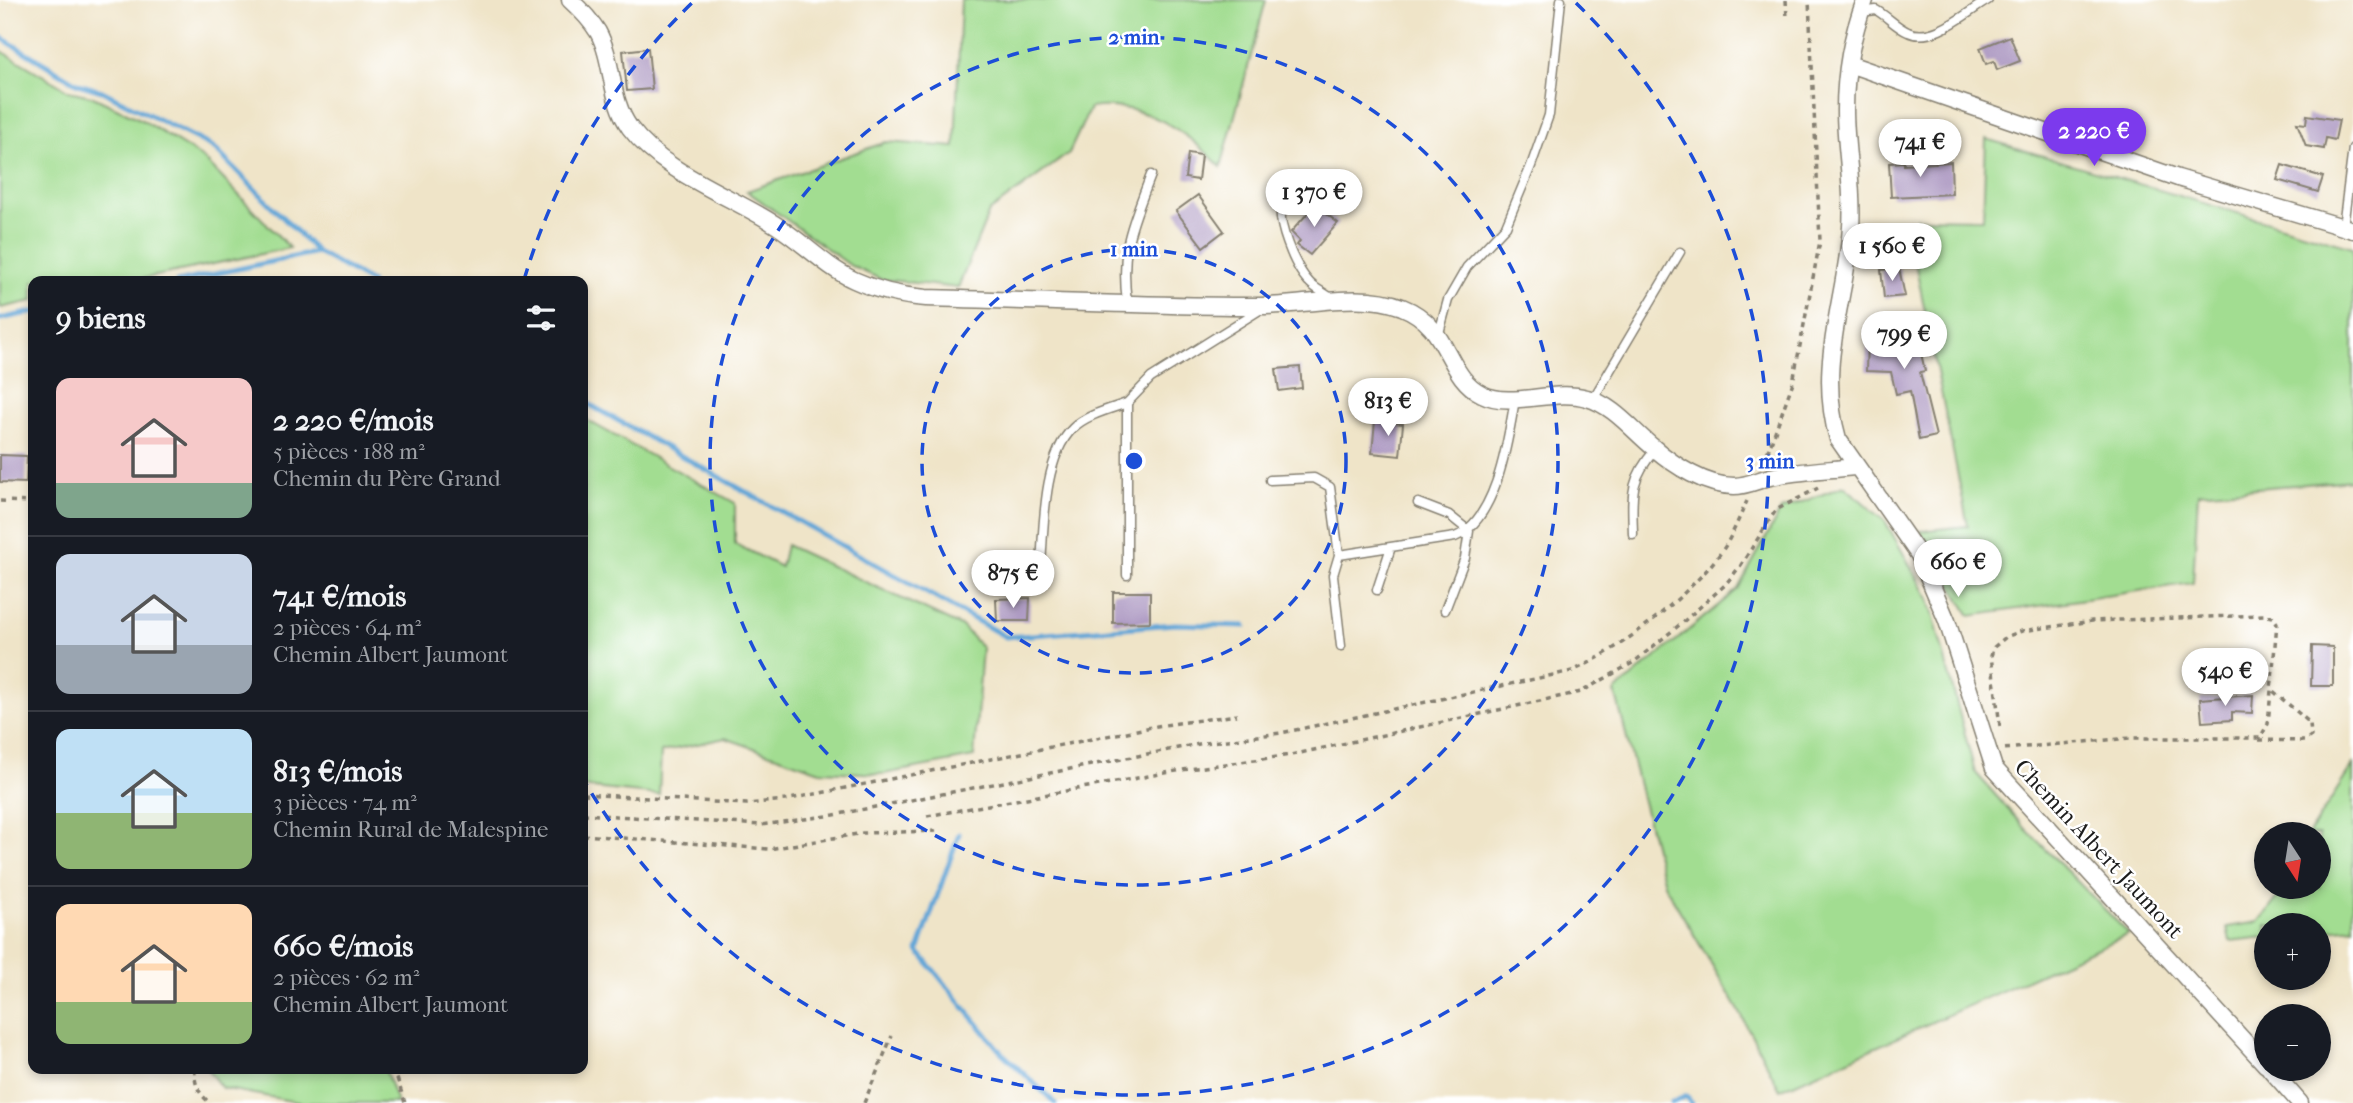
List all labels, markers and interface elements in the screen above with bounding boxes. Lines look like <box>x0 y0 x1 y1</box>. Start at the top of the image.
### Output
text: 2 min <box>1108 25 1160 49</box>
pin: 2 220 € <box>2029 108 2159 168</box>
text: 2 220 € <box>2058 117 2130 144</box>
pin: 741 € <box>1871 120 1969 179</box>
text: 741 € <box>1895 128 1945 155</box>
pin: 1 370 € <box>1249 170 1379 229</box>
text: 1 370 € <box>1282 178 1346 205</box>
pin: 1 560 € <box>1827 224 1957 283</box>
text: 1 560 € <box>1859 232 1925 259</box>
text: 1 min <box>1110 237 1159 261</box>
icon: filters <box>522 299 560 337</box>
text: 9 biens <box>56 301 146 336</box>
pin: 799 € <box>1855 312 1953 371</box>
text: 799 € <box>1877 320 1931 347</box>
pin: 813 € <box>1339 378 1437 438</box>
text: 813 € <box>1364 387 1412 414</box>
text: 2 220 €/mois <box>273 403 434 438</box>
icon: home <box>112 406 196 490</box>
text: 5 pièces · 188 m² <box>273 438 425 465</box>
centre of rings <box>1122 449 1146 473</box>
text: 3 min <box>1746 449 1795 473</box>
text: Chemin du Père Grand <box>273 465 500 492</box>
pin: 660 € <box>1909 540 2007 599</box>
text: 660 € <box>1930 548 1986 575</box>
pin: 875 € <box>964 550 1062 610</box>
text: 875 € <box>987 559 1039 586</box>
text: 741 €/mois <box>273 579 406 614</box>
icon: home <box>112 582 196 666</box>
text: 2 pièces · 64 m² <box>273 614 421 641</box>
text: Chemin Albert Jaumont <box>273 641 508 668</box>
pin: 540 € <box>2176 648 2274 708</box>
text: 540 € <box>2198 657 2252 684</box>
text: 813 €/mois <box>273 754 402 789</box>
street label: Chemin Albert Jaumont <box>2009 754 2189 944</box>
icon: home <box>112 757 196 841</box>
text: 3 pièces · 74 m² <box>273 789 417 816</box>
text: Chemin Rural de Malespine <box>273 816 548 843</box>
north arrow <box>2254 822 2331 900</box>
map controls <box>2254 822 2331 1081</box>
button: + <box>2254 913 2331 990</box>
text: 660 €/mois <box>273 929 413 964</box>
icon: home <box>112 932 196 1016</box>
text: 2 pièces · 62 m² <box>273 964 419 991</box>
text: Chemin Albert Jaumont <box>273 991 508 1018</box>
button: − <box>2254 1004 2331 1081</box>

